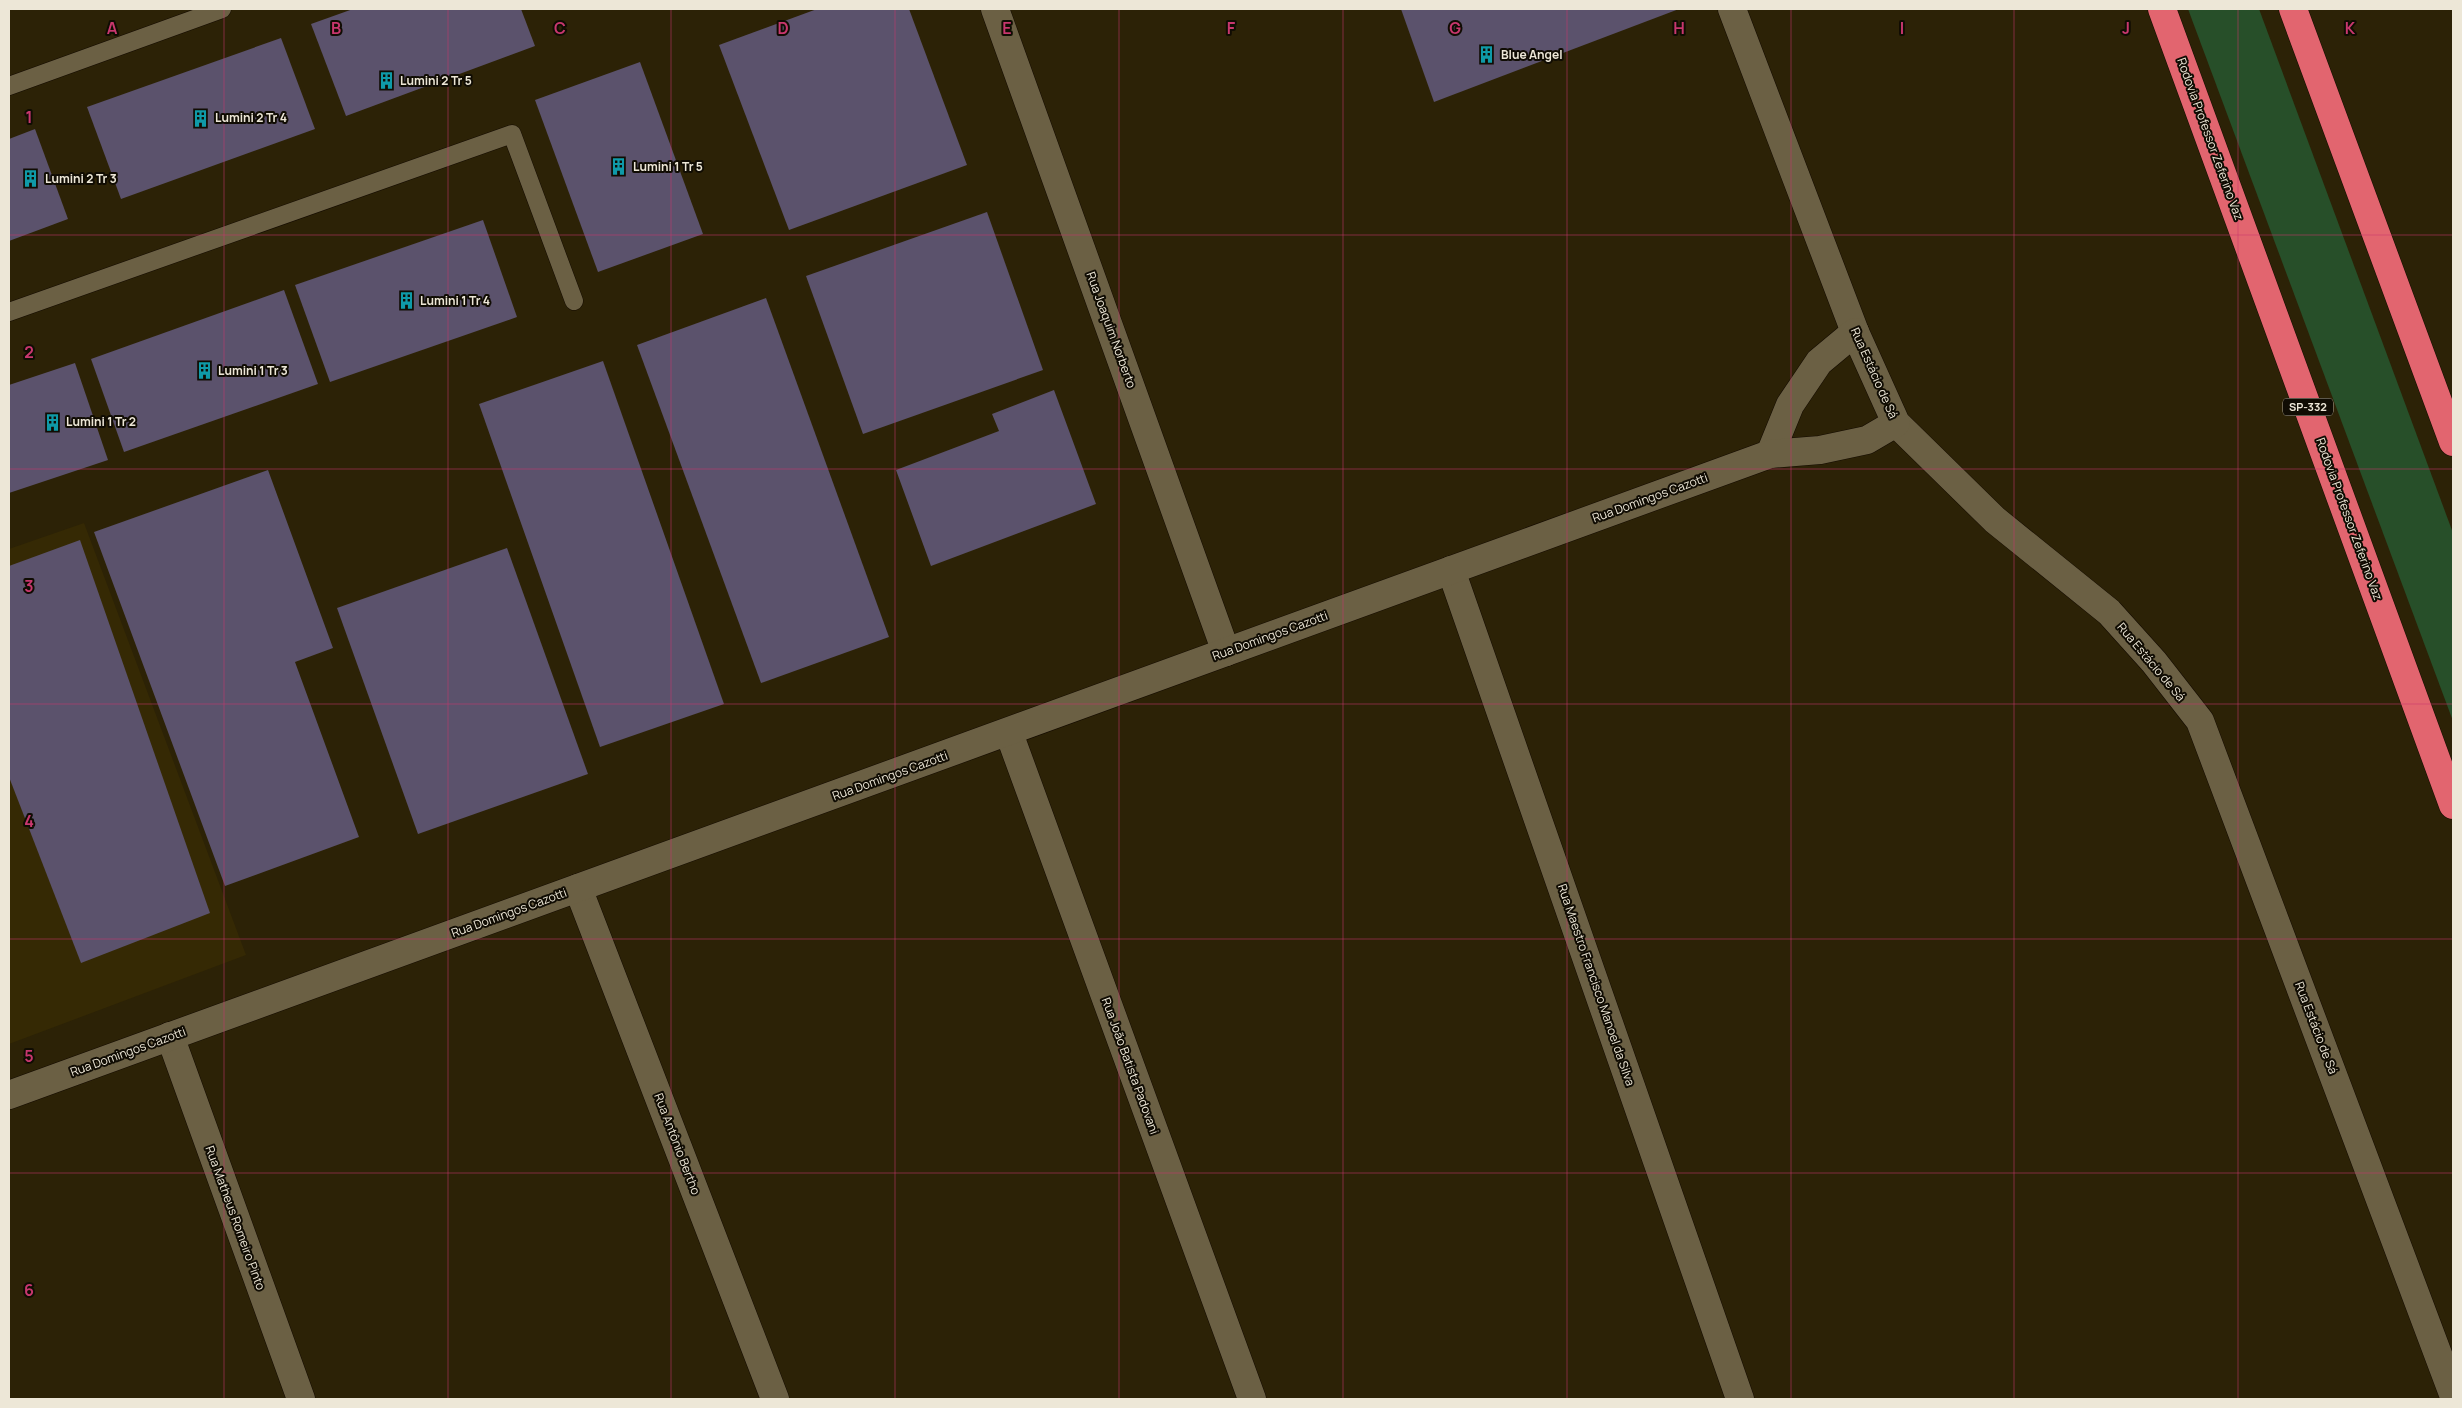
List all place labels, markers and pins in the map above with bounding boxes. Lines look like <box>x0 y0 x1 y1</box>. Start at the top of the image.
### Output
building icon: Blue Angel <box>1477 45 1497 65</box>
place label: Blue Angel <box>1501 46 1563 63</box>
building icon: Lumini 2 Tr 5 <box>376 71 396 91</box>
place label: Lumini 2 Tr 5 <box>400 72 472 89</box>
building icon: Lumini 2 Tr 4 <box>191 108 211 128</box>
place label: Lumini 2 Tr 4 <box>215 109 287 126</box>
building icon: Lumini 1 Tr 5 <box>609 157 629 177</box>
place label: Lumini 1 Tr 5 <box>633 158 703 175</box>
building icon: Lumini 2 Tr 3 <box>21 169 41 189</box>
place label: Lumini 2 Tr 3 <box>45 170 117 187</box>
building icon: Lumini 1 Tr 4 <box>396 291 416 311</box>
place label: Lumini 1 Tr 4 <box>420 292 490 309</box>
building icon: Lumini 1 Tr 3 <box>194 361 214 381</box>
place label: Lumini 1 Tr 3 <box>218 362 288 379</box>
building icon: Lumini 1 Tr 2 <box>42 412 62 432</box>
place label: Lumini 1 Tr 2 <box>66 413 136 430</box>

